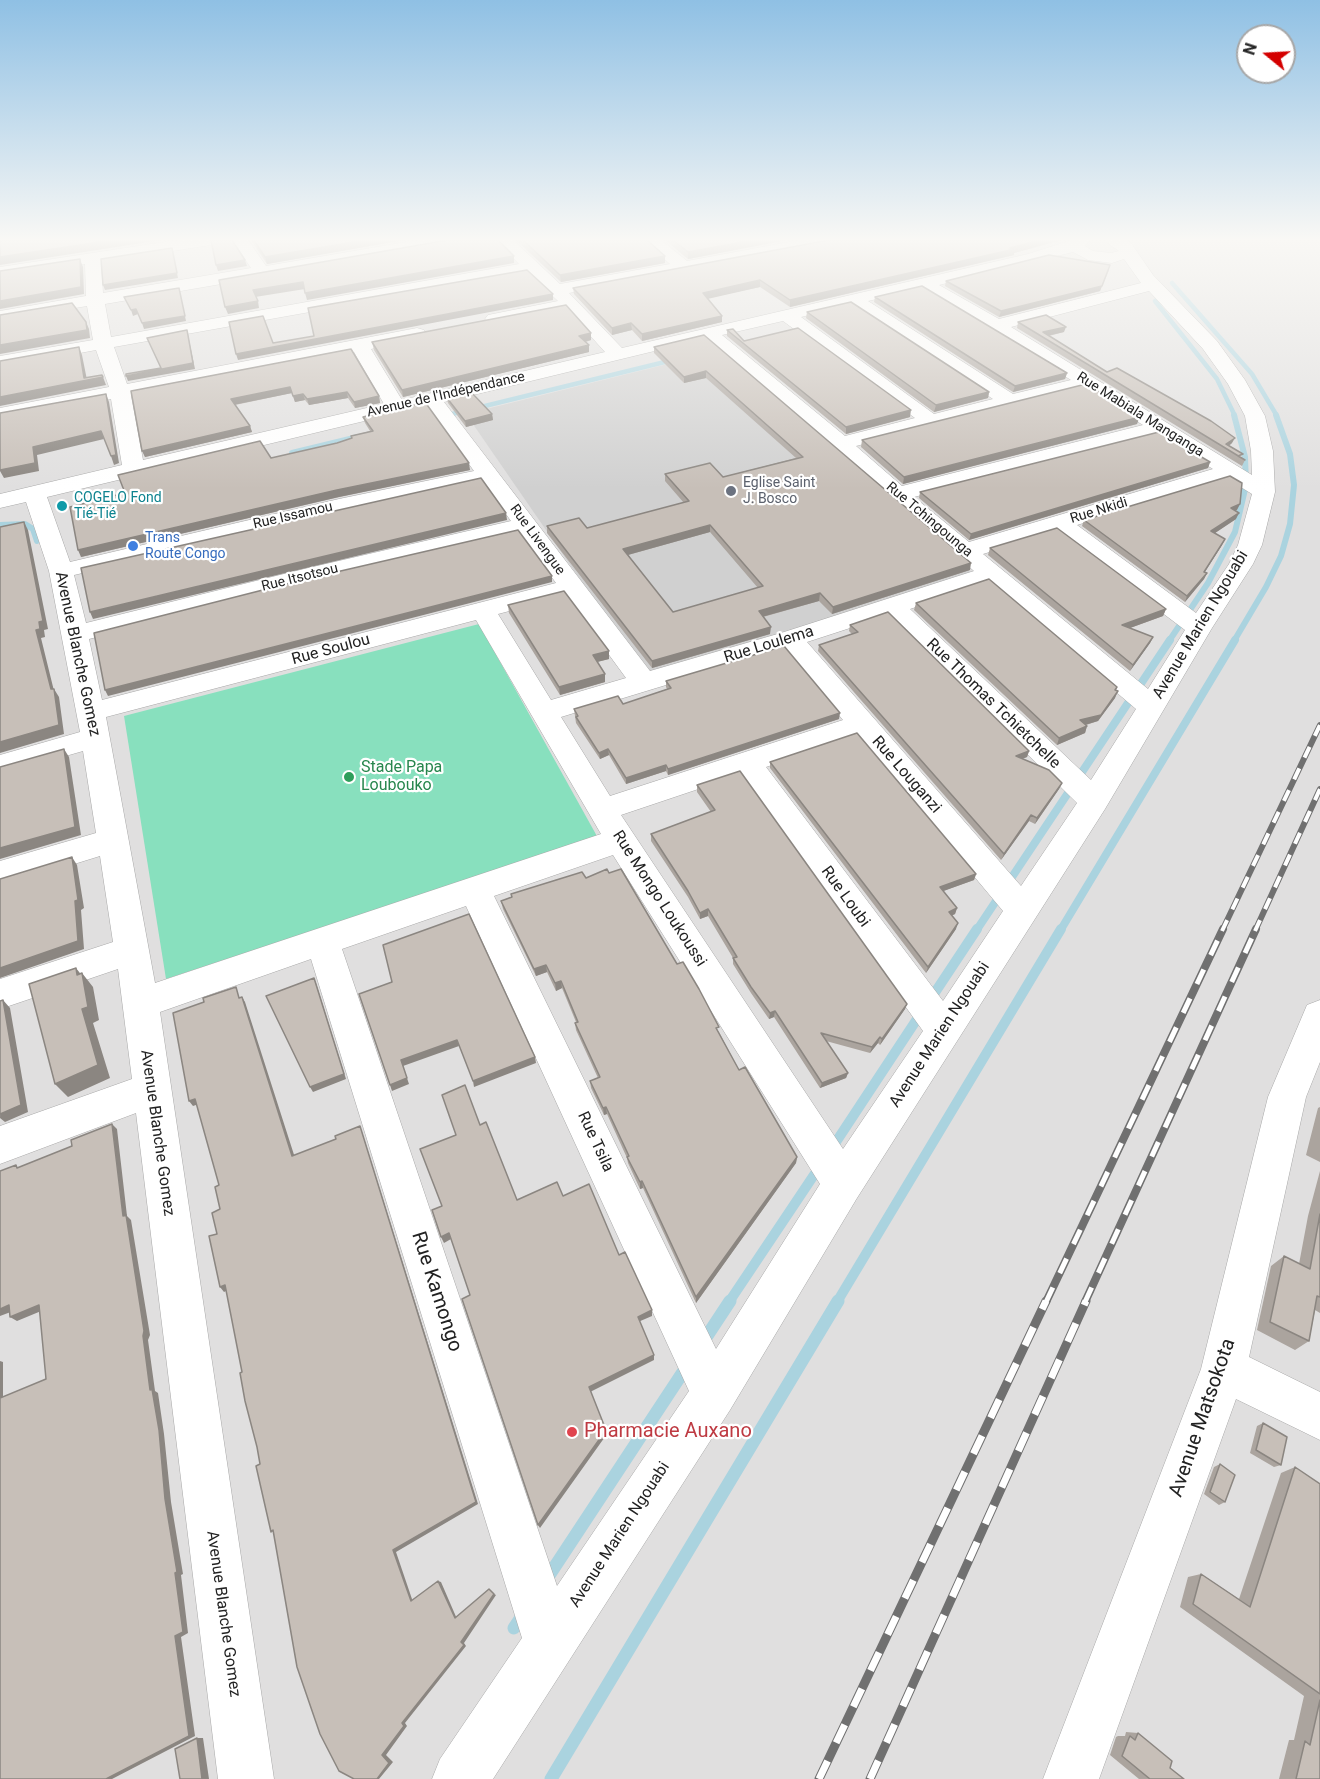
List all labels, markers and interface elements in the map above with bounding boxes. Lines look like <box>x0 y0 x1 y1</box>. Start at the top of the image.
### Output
north arrow <box>1236 24 1296 84</box>
text: N <box>1240 41 1261 57</box>
street label: Avenue de l'Indépendance <box>365 369 527 421</box>
street label: Rue Mabiala Manganga <box>1073 369 1207 461</box>
place label: Eglise Saint J. Bosco <box>743 475 815 508</box>
street label: Rue Tchingounga <box>882 479 976 561</box>
marker: Eglise Saint J. Bosco <box>724 484 738 498</box>
place label: COGELO Fond Tié-Tié <box>74 490 162 522</box>
street label: Rue Nkidi <box>1068 494 1130 528</box>
marker: COGELO Fond Tié-Tié <box>55 499 69 513</box>
street label: Rue Issamou <box>252 499 334 533</box>
street label: Rue Livengue <box>506 501 568 579</box>
place label: Trans Route Congo <box>145 530 225 562</box>
marker: Trans Route Congo <box>126 539 140 553</box>
street label: Avenue Marien Ngouabi <box>1149 547 1253 703</box>
street label: Rue Itsotsou <box>260 560 340 596</box>
street label: Avenue Blanche Gomez <box>50 570 104 738</box>
street label: Rue Loulema <box>722 622 816 668</box>
street label: Rue Soulou <box>290 630 372 670</box>
street label: Rue Thomas Tchietchelle <box>922 635 1064 773</box>
street label: Rue Louganzi <box>867 732 945 818</box>
place label: Stade Papa Loubouko <box>361 758 442 796</box>
marker: Stade Papa Loubouko <box>342 770 356 784</box>
street label: Rue Mongo Loukoussi <box>608 827 710 971</box>
street label: Rue Loubi <box>816 863 874 931</box>
street label: Avenue Marien Ngouabi <box>886 959 994 1111</box>
street label: Avenue Blanche Gomez <box>136 1049 178 1217</box>
street label: Rue Tsila <box>573 1109 617 1175</box>
street label: Rue Kamongo <box>405 1229 467 1355</box>
street label: Avenue Matsokota <box>1165 1336 1241 1500</box>
place label: Pharmacie Auxano <box>584 1420 752 1444</box>
marker: Pharmacie Auxano <box>565 1425 579 1439</box>
street label: Avenue Marien Ngouabi <box>566 1459 674 1611</box>
street label: Avenue Blanche Gomez <box>202 1530 244 1698</box>

